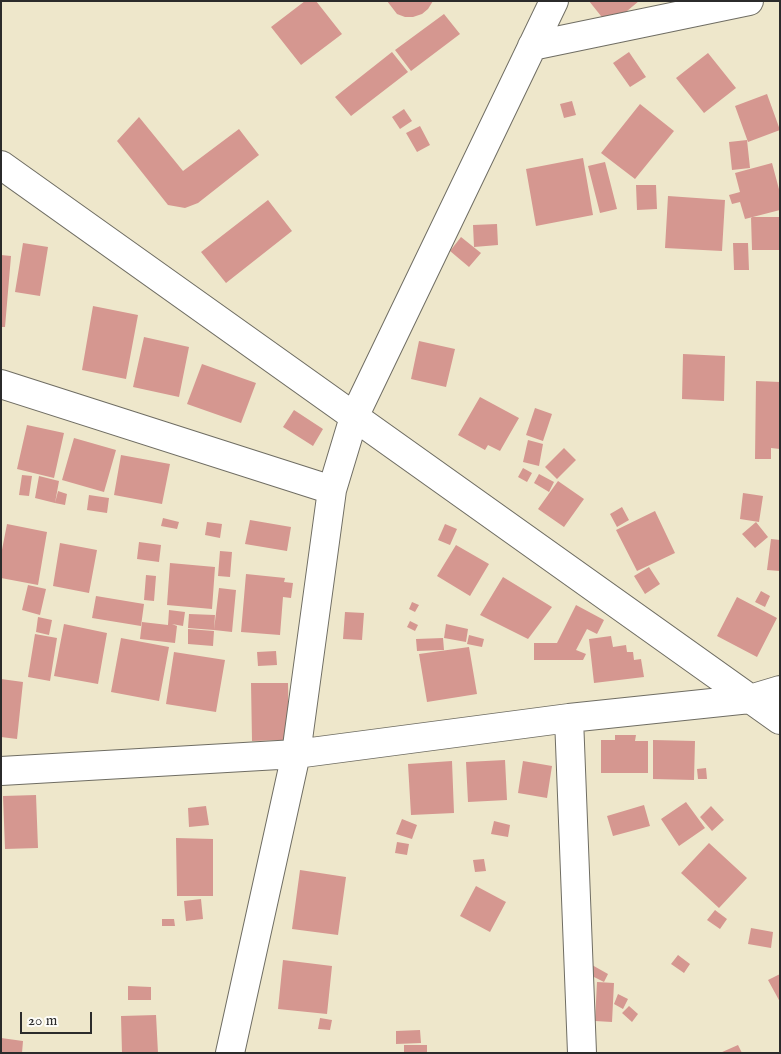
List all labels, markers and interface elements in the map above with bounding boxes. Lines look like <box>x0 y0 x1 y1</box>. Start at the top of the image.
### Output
scale bar <box>22 1002 95 1034</box>
text: 20 m <box>28 1011 57 1030</box>

